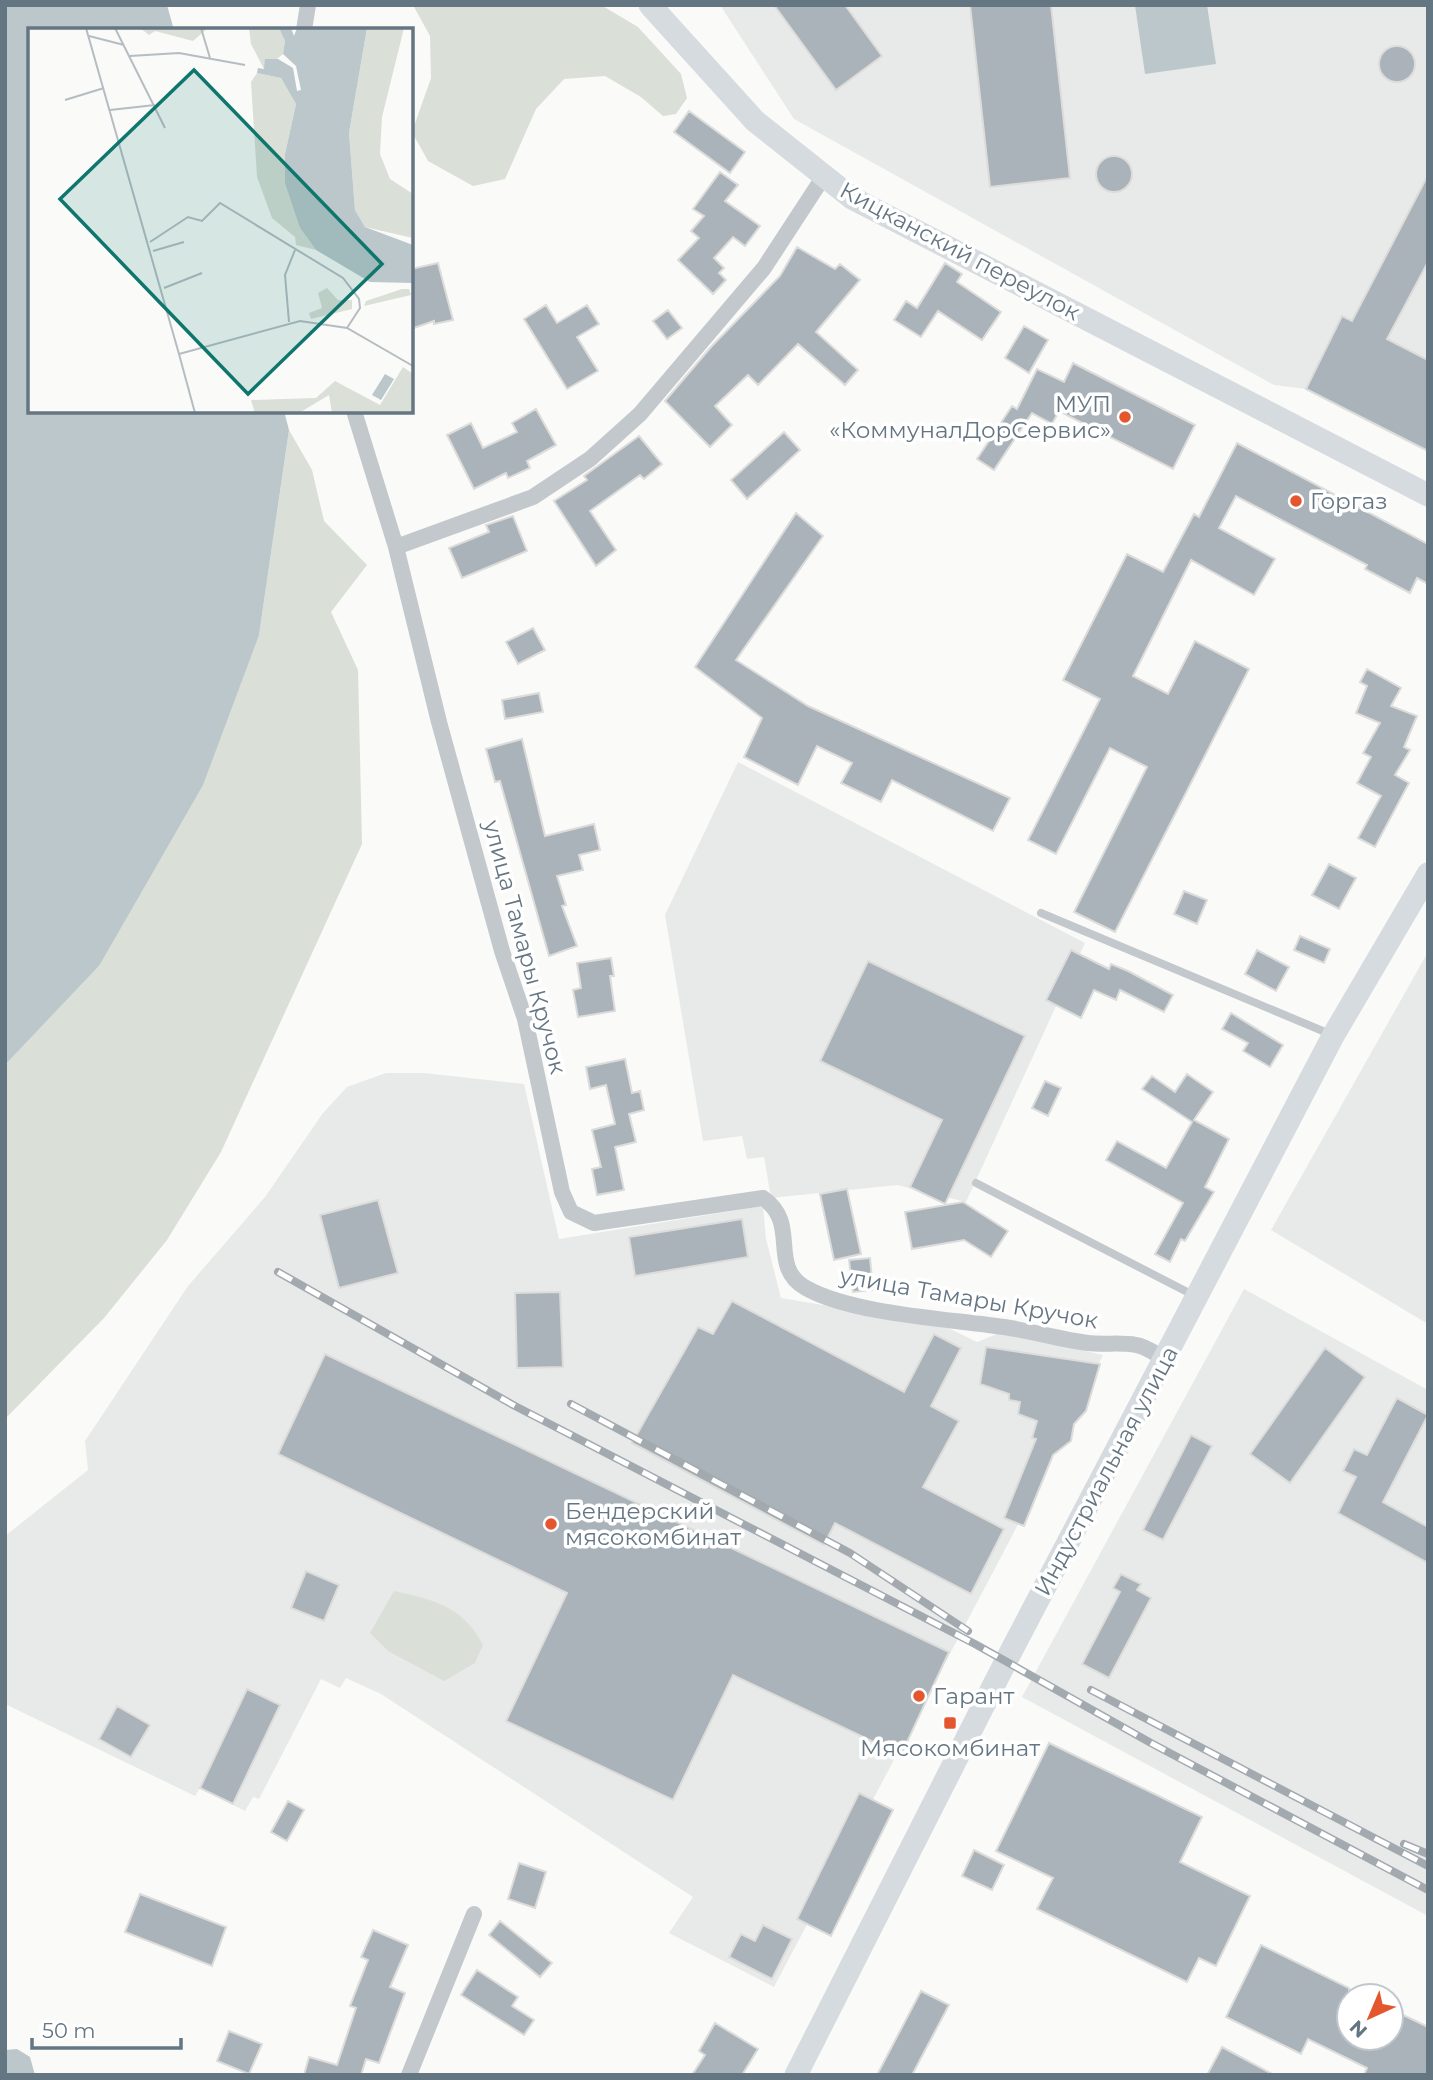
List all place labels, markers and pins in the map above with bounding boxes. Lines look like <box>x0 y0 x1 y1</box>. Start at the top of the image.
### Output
place label: МУП «КоммуналДорСервис» <box>829 390 1111 444</box>
marker: МУП «КоммуналДорСервис» <box>1117 409 1133 425</box>
place label: Горгаз <box>1310 487 1387 515</box>
marker: Горгаз <box>1288 493 1304 509</box>
place label: Бендерский мясокомбинат <box>565 1497 741 1551</box>
marker: Бендерский мясокомбинат <box>543 1516 559 1532</box>
place label: Гарант <box>933 1682 1015 1710</box>
marker: Гарант <box>911 1688 927 1704</box>
marker: Мясокомбинат <box>942 1715 958 1731</box>
place label: Мясокомбинат <box>860 1734 1040 1762</box>

